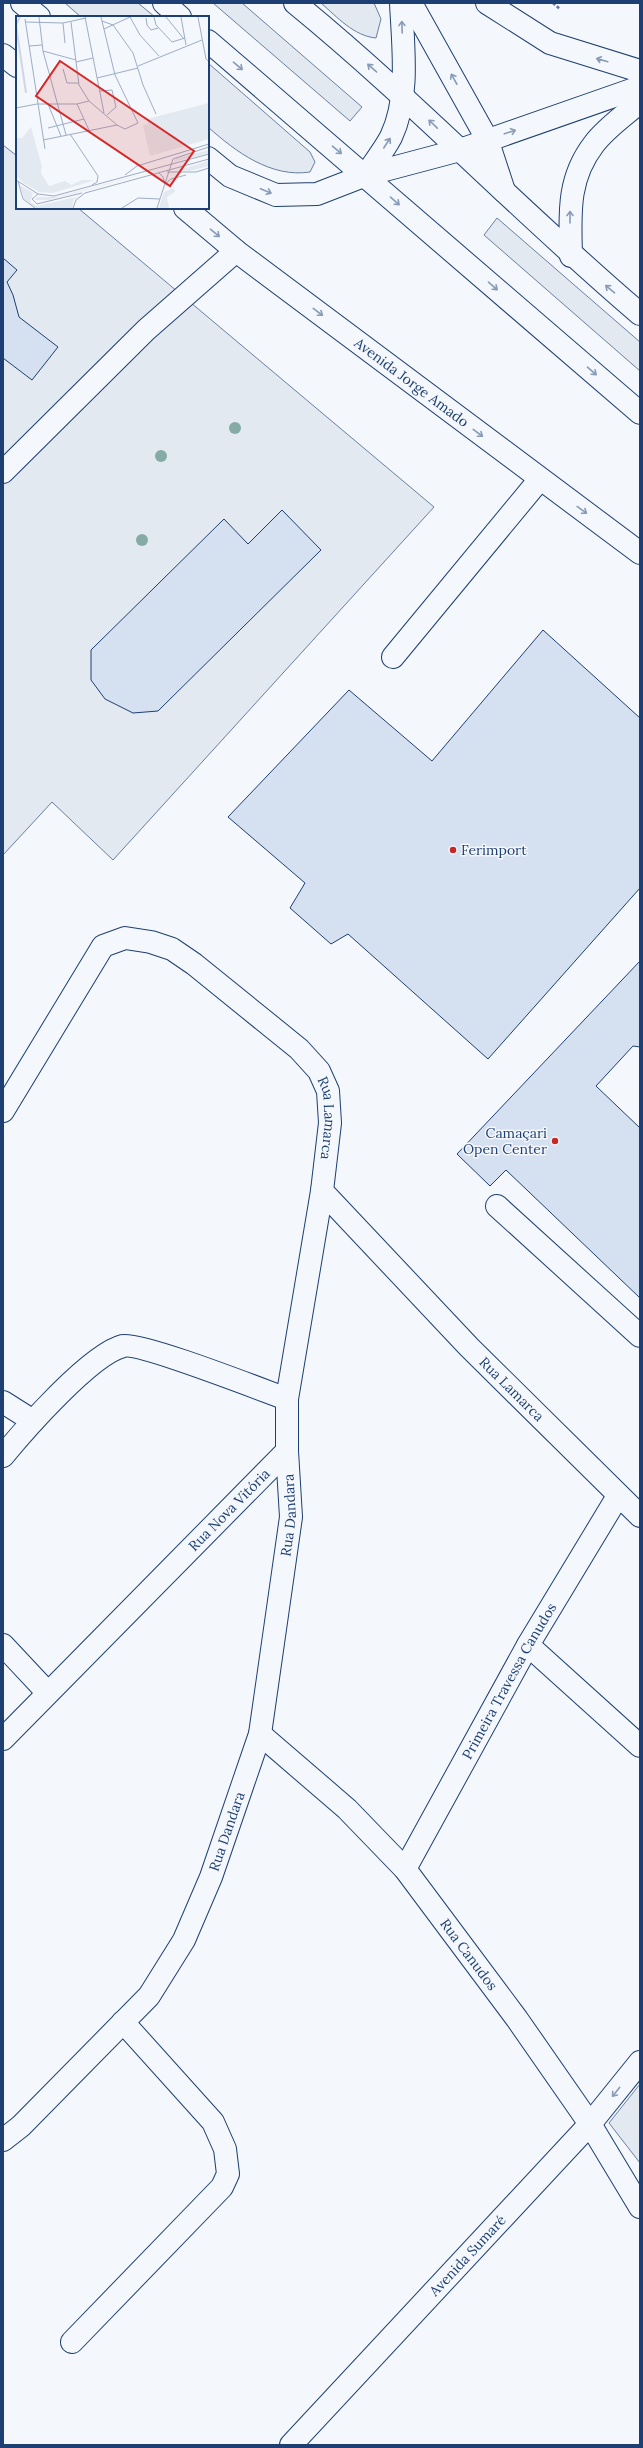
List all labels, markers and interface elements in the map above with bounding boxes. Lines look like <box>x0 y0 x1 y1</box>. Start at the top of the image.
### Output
inset map <box>16 16 209 209</box>
one-way arrow <box>399 21 406 34</box>
one-way arrow <box>596 56 609 63</box>
one-way arrow <box>232 61 243 70</box>
one-way arrow <box>366 64 377 73</box>
one-way arrow <box>449 73 457 85</box>
one-way arrow <box>428 119 438 129</box>
one-way arrow <box>504 127 516 135</box>
one-way arrow <box>383 137 391 148</box>
one-way arrow <box>331 146 342 155</box>
one-way arrow <box>260 188 272 195</box>
one-way arrow <box>390 196 400 205</box>
one-way arrow <box>566 211 574 224</box>
one-way arrow <box>210 229 220 238</box>
one-way arrow <box>488 282 498 291</box>
one-way arrow <box>605 285 616 294</box>
one-way arrow <box>312 308 323 317</box>
street label: Avenida Jorge Amado <box>350 333 472 431</box>
one-way arrow <box>586 367 597 376</box>
one-way arrow <box>472 428 483 437</box>
one-way arrow <box>576 506 587 515</box>
place label: Ferimport <box>461 841 527 859</box>
marker: Ferimport <box>448 845 458 855</box>
street label: Rua Lamarca <box>314 1073 339 1161</box>
place label: Camaçari Open Center <box>463 1124 547 1158</box>
marker: Camaçari Open Center <box>550 1136 560 1146</box>
street label: Rua Lamarca <box>475 1353 548 1425</box>
street label: Rua Nova Vitória <box>185 1465 274 1555</box>
street label: Rua Dandara <box>276 1473 300 1558</box>
street label: Primeira Travessa Canudos <box>458 1599 560 1762</box>
street label: Rua Dandara <box>205 1789 249 1874</box>
street label: Rua Canudos <box>436 1915 501 1994</box>
one-way arrow <box>611 2087 620 2098</box>
street label: Avenida Sumaré <box>425 2211 510 2301</box>

